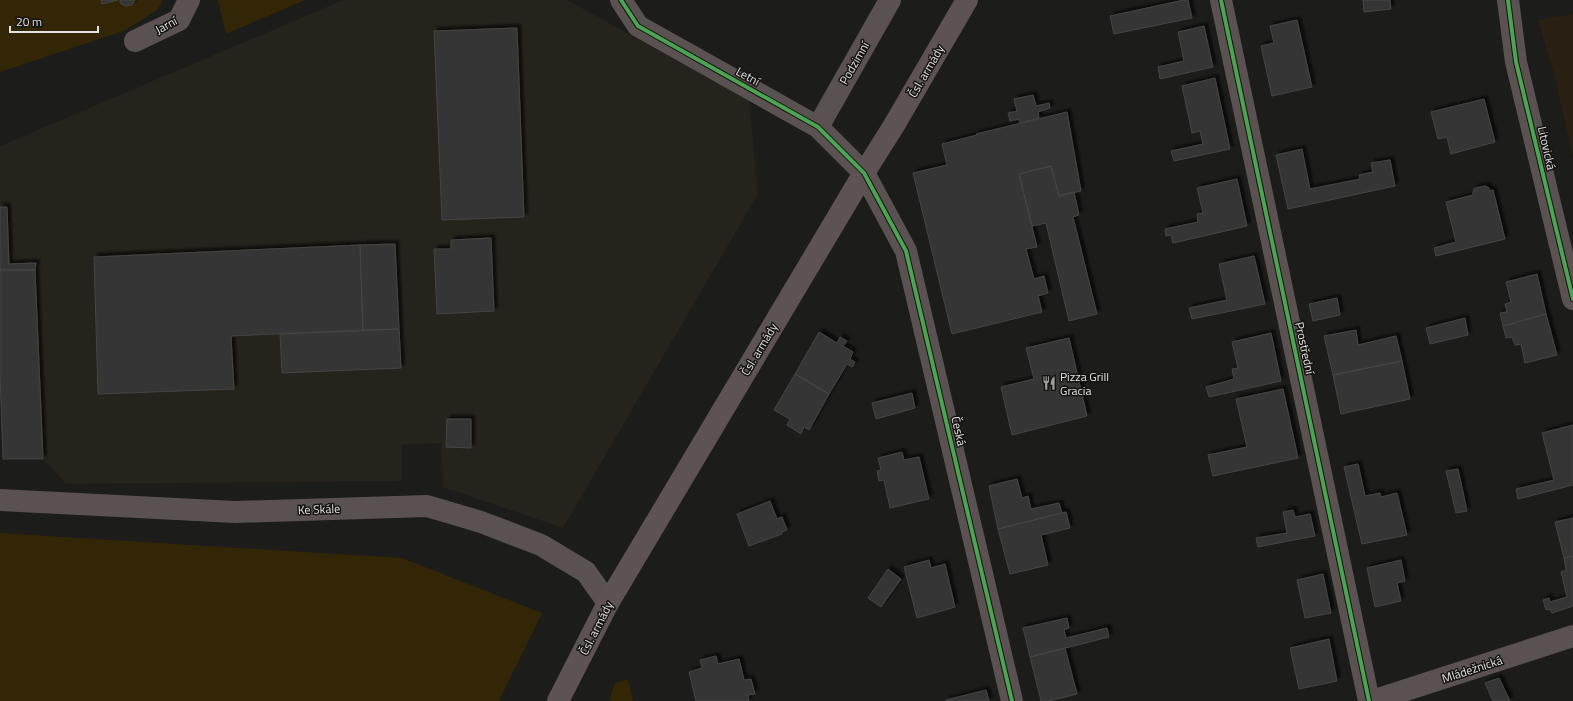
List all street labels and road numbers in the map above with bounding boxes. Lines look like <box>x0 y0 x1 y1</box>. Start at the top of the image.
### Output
street label: Jarní <box>151 11 182 39</box>
street label: Podzimní <box>834 37 875 88</box>
street label: Čsl. armády <box>903 41 949 101</box>
street label: Letní <box>732 62 765 91</box>
street label: Litovická <box>1533 124 1561 172</box>
street label: Čsl. armády <box>736 319 782 379</box>
street label: Prostřední <box>1290 320 1320 377</box>
street label: Česká <box>946 414 972 448</box>
street label: Ke Skále <box>297 499 341 519</box>
street label: Čsl. armády <box>574 597 618 658</box>
street label: Mládežnická <box>1439 650 1505 688</box>

